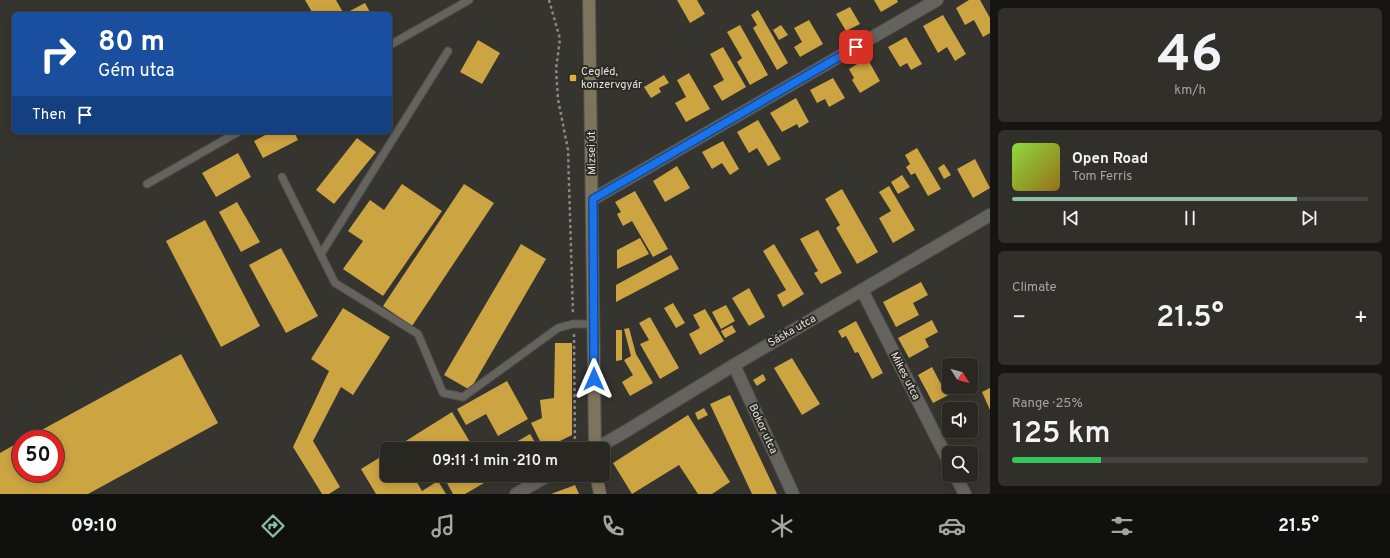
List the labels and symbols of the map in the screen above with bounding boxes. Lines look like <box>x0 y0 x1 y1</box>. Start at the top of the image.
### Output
pin <box>839 30 873 64</box>
place label: Cegléd, konzervgyár <box>581 65 643 92</box>
marker: Cegléd, konzervgyár <box>568 73 578 83</box>
street label: Mizsei út <box>585 131 599 175</box>
street label: Sáska utca <box>766 312 819 350</box>
street label: Mikes utca <box>887 350 923 403</box>
position arrow <box>573 358 615 400</box>
north arrow <box>942 358 978 394</box>
street label: Bokor utca <box>745 402 781 456</box>
speed limit sign: 50 <box>12 430 64 482</box>

